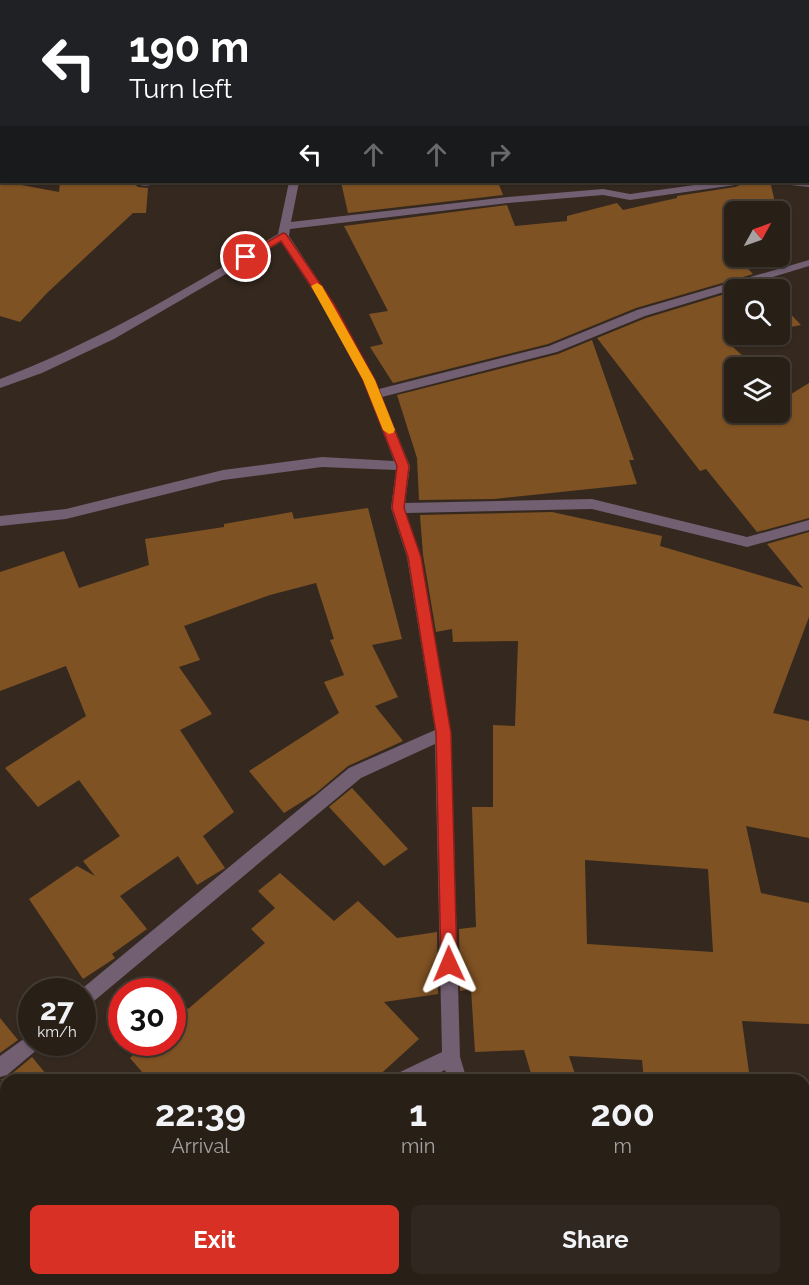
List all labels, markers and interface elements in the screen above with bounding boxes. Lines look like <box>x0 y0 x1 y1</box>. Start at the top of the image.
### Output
text: 190 m <box>129 23 249 72</box>
icon: left <box>30 24 108 102</box>
text: Turn left <box>129 73 232 104</box>
icon: left <box>294 138 327 171</box>
icon: ahead <box>357 138 390 171</box>
icon: ahead <box>420 138 453 171</box>
icon: right <box>483 138 516 171</box>
north arrow <box>724 201 790 267</box>
map controls <box>724 201 790 423</box>
pin <box>220 231 271 282</box>
icon: arrive <box>229 240 262 273</box>
button: search <box>724 279 790 345</box>
button: layers <box>724 357 790 423</box>
position arrow <box>417 932 481 996</box>
speed limit sign: 30 <box>108 978 186 1056</box>
text: 27 <box>40 992 74 1027</box>
text: km/h <box>37 1023 77 1041</box>
text: 22:39 <box>155 1092 246 1134</box>
text: 1 <box>409 1092 427 1134</box>
text: 200 <box>590 1092 655 1134</box>
text: Arrival <box>171 1134 230 1158</box>
text: min <box>401 1134 435 1158</box>
text: m <box>613 1134 632 1158</box>
button: Exit <box>30 1205 399 1274</box>
button: Share <box>411 1205 780 1274</box>

